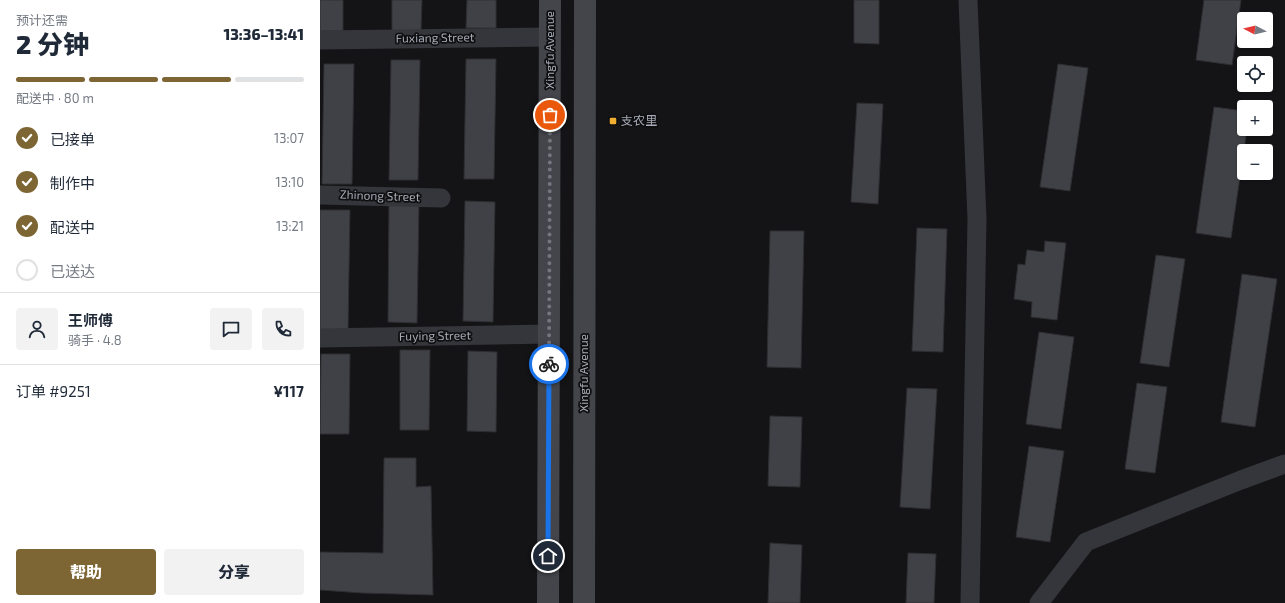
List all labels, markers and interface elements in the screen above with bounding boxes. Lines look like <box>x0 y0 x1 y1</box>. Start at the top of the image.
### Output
street label: Xingfu Avenue <box>542 11 556 89</box>
text: 预计还需 <box>16 12 68 28</box>
north arrow <box>1237 12 1273 48</box>
map controls <box>1237 12 1273 180</box>
text: 13:36–13:41 <box>223 25 304 43</box>
text: 2 分钟 <box>16 28 89 59</box>
street label: Fuxiang Street <box>396 29 475 45</box>
button: locate <box>1237 56 1273 92</box>
text: 配送中 · 80 m <box>16 90 94 106</box>
pin <box>533 98 567 132</box>
button: + <box>1237 100 1273 136</box>
icon: bag <box>539 104 561 126</box>
place label: 支农里 <box>621 113 657 127</box>
marker: 支农里 <box>608 116 618 126</box>
icon: check <box>16 127 38 149</box>
text: 已接单 <box>50 130 95 148</box>
text: 13:07 <box>274 130 304 146</box>
button: − <box>1237 144 1273 180</box>
icon: check <box>16 171 38 193</box>
text: 制作中 <box>50 174 95 192</box>
text: 13:10 <box>276 174 304 190</box>
street label: Zhinong Street <box>340 187 421 203</box>
icon: check <box>16 215 38 237</box>
text: 配送中 <box>50 218 95 236</box>
text: 13:21 <box>276 218 304 234</box>
text: 已送达 <box>50 262 95 280</box>
button: person <box>16 308 58 350</box>
button: chat <box>210 308 252 350</box>
button: phone <box>262 308 304 350</box>
text: 王师傅 <box>68 311 113 329</box>
street label: Fuying Street <box>399 327 472 343</box>
text: 骑手 · 4.8 <box>68 332 122 348</box>
street label: Xingfu Avenue <box>576 334 590 412</box>
courier <box>529 344 569 384</box>
icon: bike <box>538 353 560 375</box>
text: 订单 #9251 <box>16 382 91 400</box>
text: ¥117 <box>273 382 304 400</box>
pin <box>531 539 565 573</box>
icon: home <box>537 545 559 567</box>
button: 帮助 <box>16 549 156 595</box>
button: 分享 <box>164 549 304 595</box>

